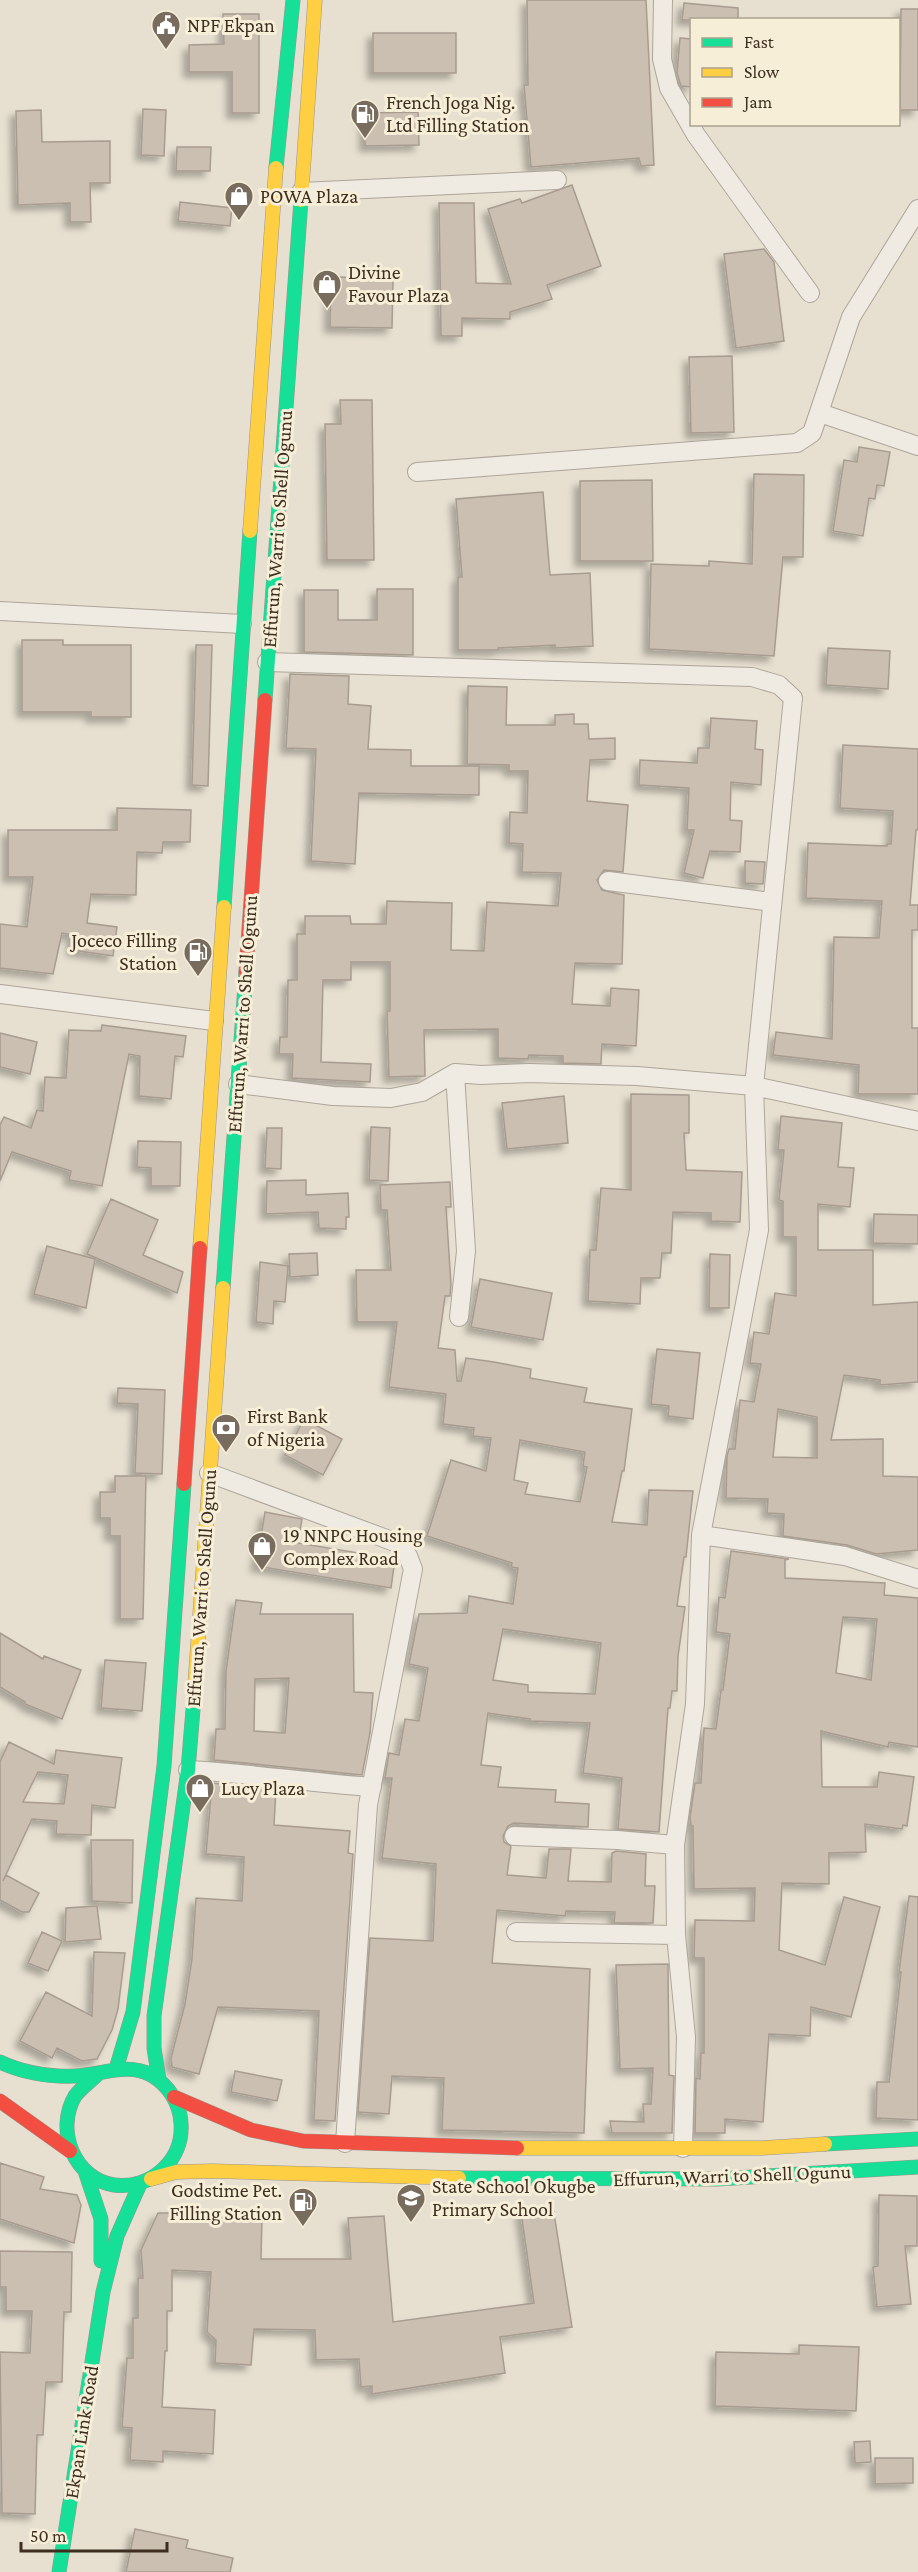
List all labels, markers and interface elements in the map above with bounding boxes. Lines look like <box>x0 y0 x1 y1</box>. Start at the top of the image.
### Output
public building icon: NPF Ekpan <box>150 9 182 51</box>
place label: NPF Ekpan <box>187 14 275 37</box>
legend <box>690 18 900 126</box>
text: Fast <box>744 32 775 52</box>
text: Slow <box>744 62 780 82</box>
place label: French Joga Nig. Ltd Filling Station <box>386 91 529 137</box>
text: Jam <box>742 92 773 112</box>
fuel station icon: French Joga Nig. Ltd Filling Station <box>349 98 381 140</box>
shop icon: POWA Plaza <box>223 180 255 222</box>
place label: POWA Plaza <box>260 185 358 207</box>
place label: Divine Favour Plaza <box>348 261 449 306</box>
shop icon: Divine Favour Plaza <box>311 268 343 310</box>
street label: Effurun, Warri to Shell Ogunu <box>258 409 297 649</box>
street label: Effurun, Warri to Shell Ogunu <box>223 894 262 1134</box>
place label: Joceco Filling Station <box>69 929 177 974</box>
fuel station icon: Joceco Filling Station <box>182 936 214 978</box>
place label: First Bank of Nigeria <box>247 1405 328 1451</box>
bank icon: First Bank of Nigeria <box>210 1412 242 1454</box>
street label: Effurun, Warri to Shell Ogunu <box>182 1468 221 1708</box>
place label: 19 NNPC Housing Complex Road <box>283 1524 423 1570</box>
shop icon: 19 NNPC Housing Complex Road <box>246 1530 278 1572</box>
shop icon: Lucy Plaza <box>184 1772 216 1814</box>
place label: Lucy Plaza <box>221 1777 305 1800</box>
street label: Effurun, Warri to Shell Ogunu <box>613 2160 852 2191</box>
place label: State School Okugbe Primary School <box>432 2175 596 2221</box>
place label: Godstime Pet. Filling Station <box>169 2179 282 2225</box>
school or university icon: State School Okugbe Primary School <box>395 2182 427 2224</box>
fuel station icon: Godstime Pet. Filling Station <box>287 2186 319 2228</box>
street label: Ekpan Link Road <box>60 2363 103 2500</box>
scale bar <box>21 2515 166 2553</box>
text: 50 m <box>30 2526 67 2546</box>

